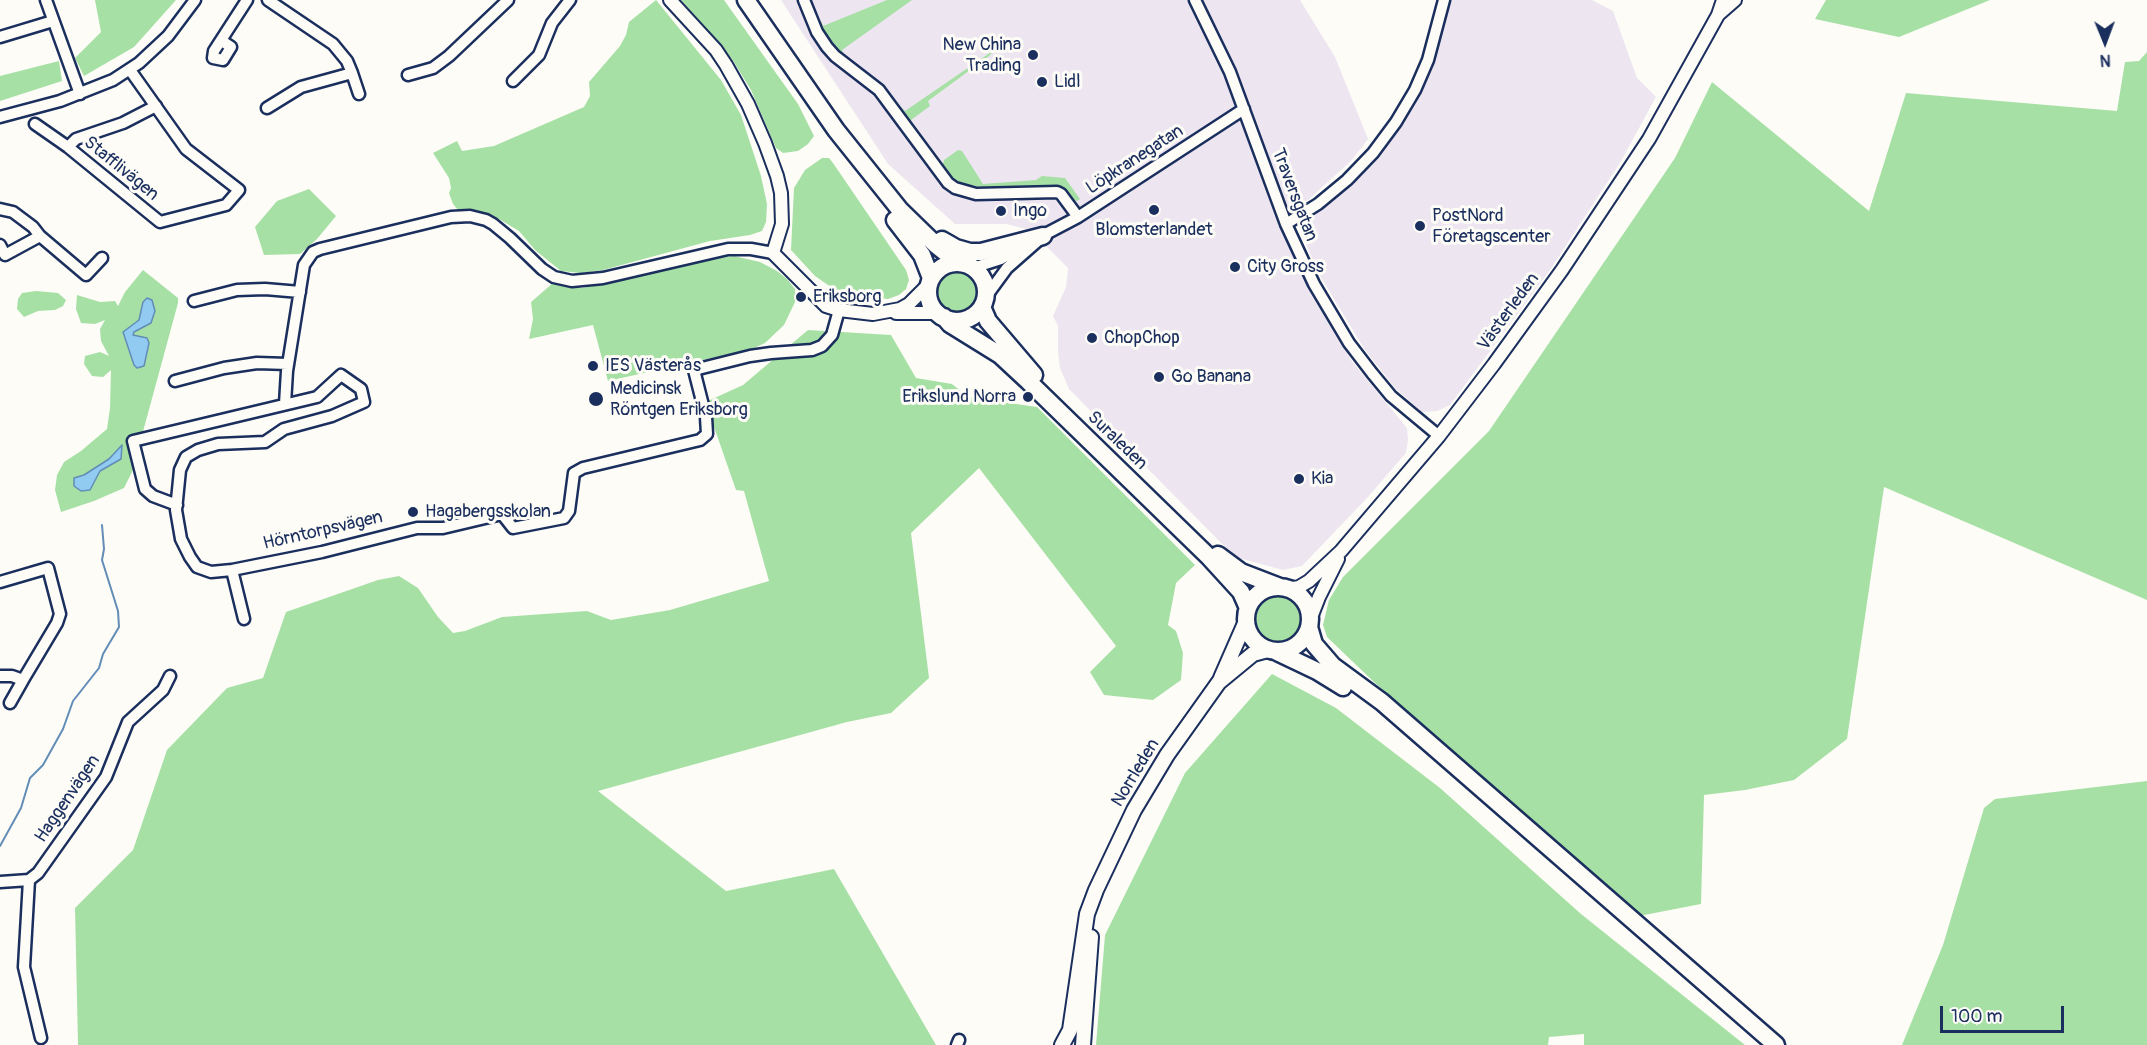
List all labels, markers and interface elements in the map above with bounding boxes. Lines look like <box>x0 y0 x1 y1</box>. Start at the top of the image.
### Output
north arrow <box>2075 12 2135 72</box>
place label: New China Trading <box>943 34 1021 76</box>
marker: New China Trading <box>1026 48 1040 62</box>
text: N <box>2100 50 2111 70</box>
place label: Lidl <box>1054 71 1080 93</box>
marker: Lidl <box>1035 75 1049 89</box>
street label: Löpkranegatan <box>1082 121 1188 199</box>
street label: Stafflivägen <box>79 132 163 206</box>
street label: Traversgatan <box>1266 145 1322 245</box>
place label: Ingo <box>1013 200 1047 222</box>
marker: Blomsterlandet <box>1147 203 1161 217</box>
marker: Ingo <box>994 204 1008 218</box>
place label: PostNord Företagscenter <box>1432 205 1551 248</box>
place label: Blomsterlandet <box>1095 219 1213 241</box>
marker: PostNord Företagscenter <box>1413 219 1427 233</box>
place label: City Gross <box>1247 256 1324 278</box>
marker: City Gross <box>1228 260 1242 274</box>
street label: Västerleden <box>1474 269 1544 355</box>
place label: Eriksborg <box>813 286 882 308</box>
marker: Eriksborg <box>794 290 808 304</box>
place label: ChopChop <box>1104 327 1180 349</box>
marker: ChopChop <box>1085 331 1099 345</box>
place label: IES Västerås <box>605 355 701 377</box>
marker: IES Västerås <box>586 359 600 373</box>
place label: Go Banana <box>1171 366 1251 388</box>
marker: Go Banana <box>1152 370 1166 384</box>
place label: Medicinsk Röntgen Eriksborg <box>610 378 748 420</box>
place label: Erikslund Norra <box>902 386 1016 408</box>
marker: Medicinsk Röntgen Eriksborg <box>587 390 605 408</box>
marker: Erikslund Norra <box>1021 390 1035 404</box>
street label: Suraleden <box>1082 407 1152 475</box>
place label: Kia <box>1311 468 1333 490</box>
marker: Kia <box>1292 472 1306 486</box>
place label: Hagabergsskolan <box>425 501 551 523</box>
marker: Hagabergsskolan <box>406 505 420 519</box>
street label: Hörntorpsvägen <box>261 507 385 555</box>
street label: Norrleden <box>1107 735 1165 811</box>
street label: Haggenvägen <box>31 751 105 847</box>
scale bar <box>1943 994 2068 1032</box>
text: 100 m <box>1951 1005 2003 1028</box>

